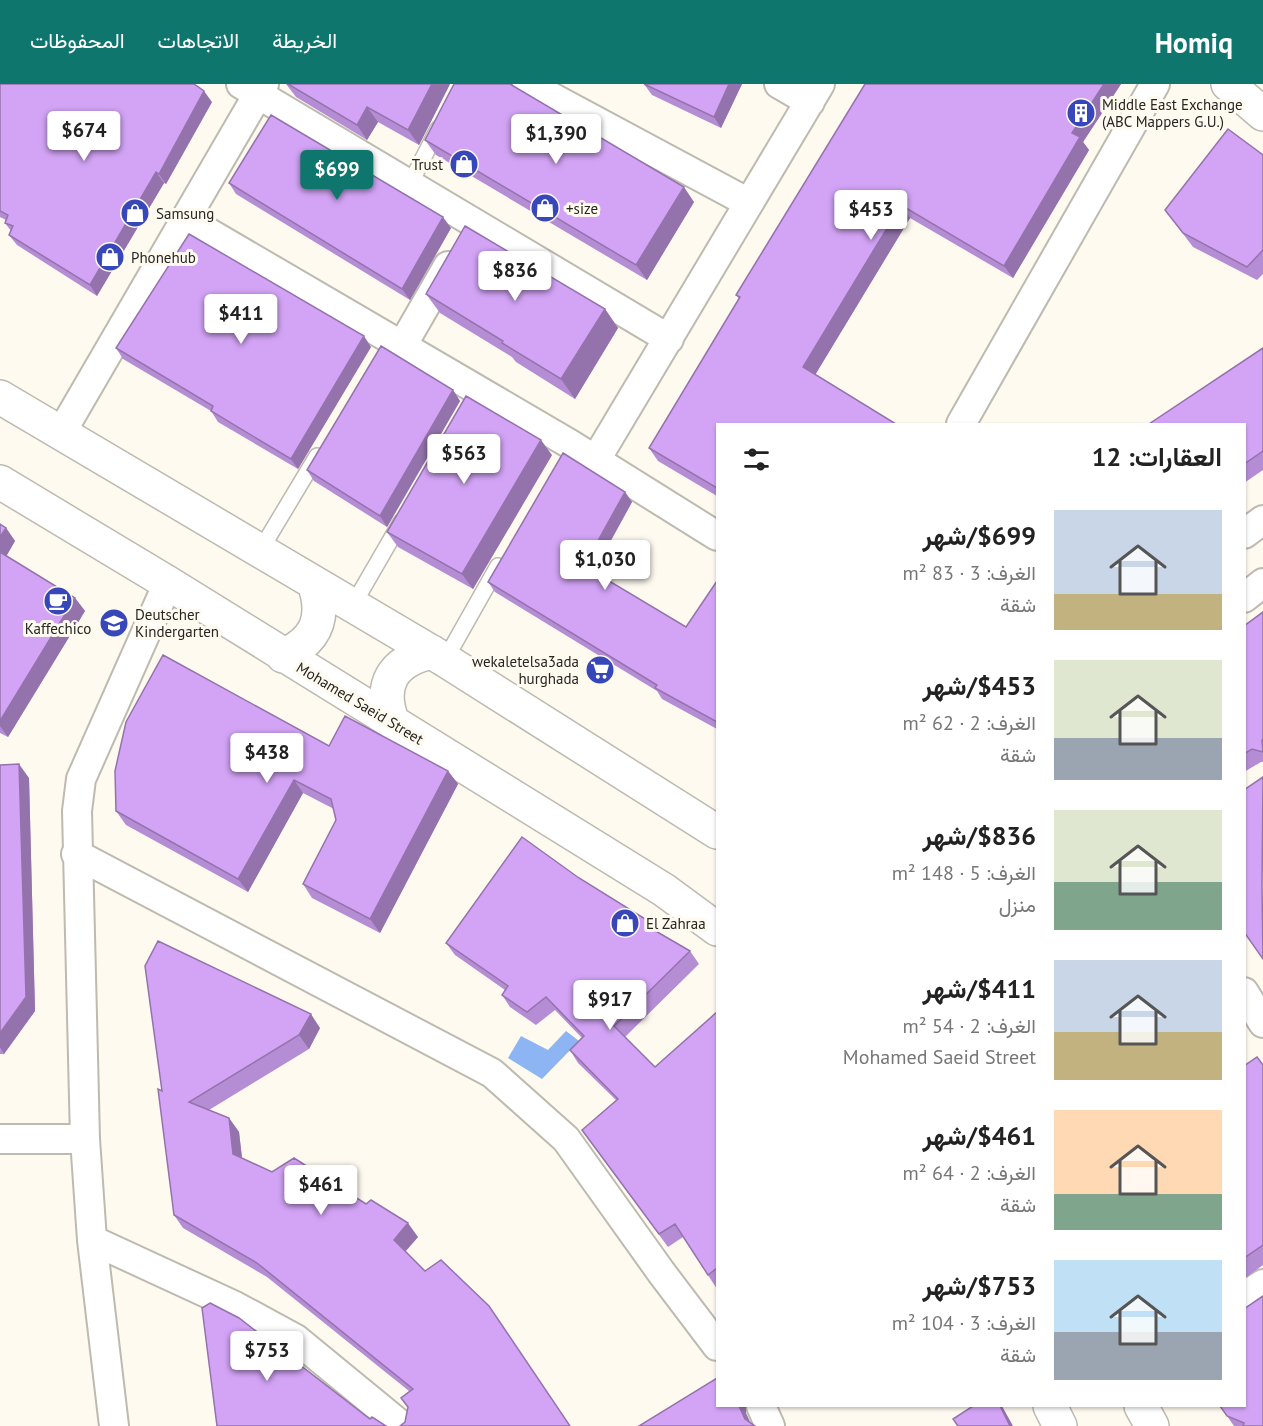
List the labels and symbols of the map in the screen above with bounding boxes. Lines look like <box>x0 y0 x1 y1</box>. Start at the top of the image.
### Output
place label: Middle East Exchange (ABC Mappers G.U.) <box>1102 95 1243 131</box>
building icon: Middle East Exchange (ABC Mappers G.U.) <box>1065 97 1097 129</box>
pin: $674 <box>48 111 120 162</box>
pin: $1,390 <box>507 114 605 165</box>
shop icon: Trust <box>448 148 480 180</box>
pin: $699 <box>301 150 373 201</box>
place label: Trust <box>412 155 443 174</box>
pin: $453 <box>835 190 907 241</box>
shop icon: +size <box>529 192 561 224</box>
shop icon: Samsung <box>119 197 151 229</box>
place label: +size <box>566 199 598 218</box>
place label: Samsung <box>156 204 214 223</box>
shop icon: Phonehub <box>94 241 126 273</box>
place label: Phonehub <box>131 248 196 267</box>
pin: $836 <box>479 251 551 302</box>
pin: $411 <box>205 294 277 345</box>
pin: $563 <box>428 434 500 485</box>
pin: $1,030 <box>556 540 654 591</box>
cafe icon: Kaffechico <box>42 585 74 617</box>
place label: Deutscher Kindergarten <box>135 605 219 641</box>
school or university icon: Deutscher Kindergarten <box>98 607 130 639</box>
place label: Kaffechico <box>25 619 91 638</box>
place label: wekaletelsa3ada hurghada <box>472 652 579 688</box>
supermarket icon: wekaletelsa3ada hurghada <box>584 654 616 686</box>
street label: Mohamed Saeid Street <box>293 658 427 748</box>
pin: $438 <box>231 733 303 784</box>
shop icon: El Zahraa <box>609 907 641 939</box>
place label: El Zahraa <box>646 914 706 933</box>
pin: $917 <box>574 980 646 1031</box>
pin: $461 <box>285 1165 357 1216</box>
pin: $753 <box>231 1331 303 1382</box>

